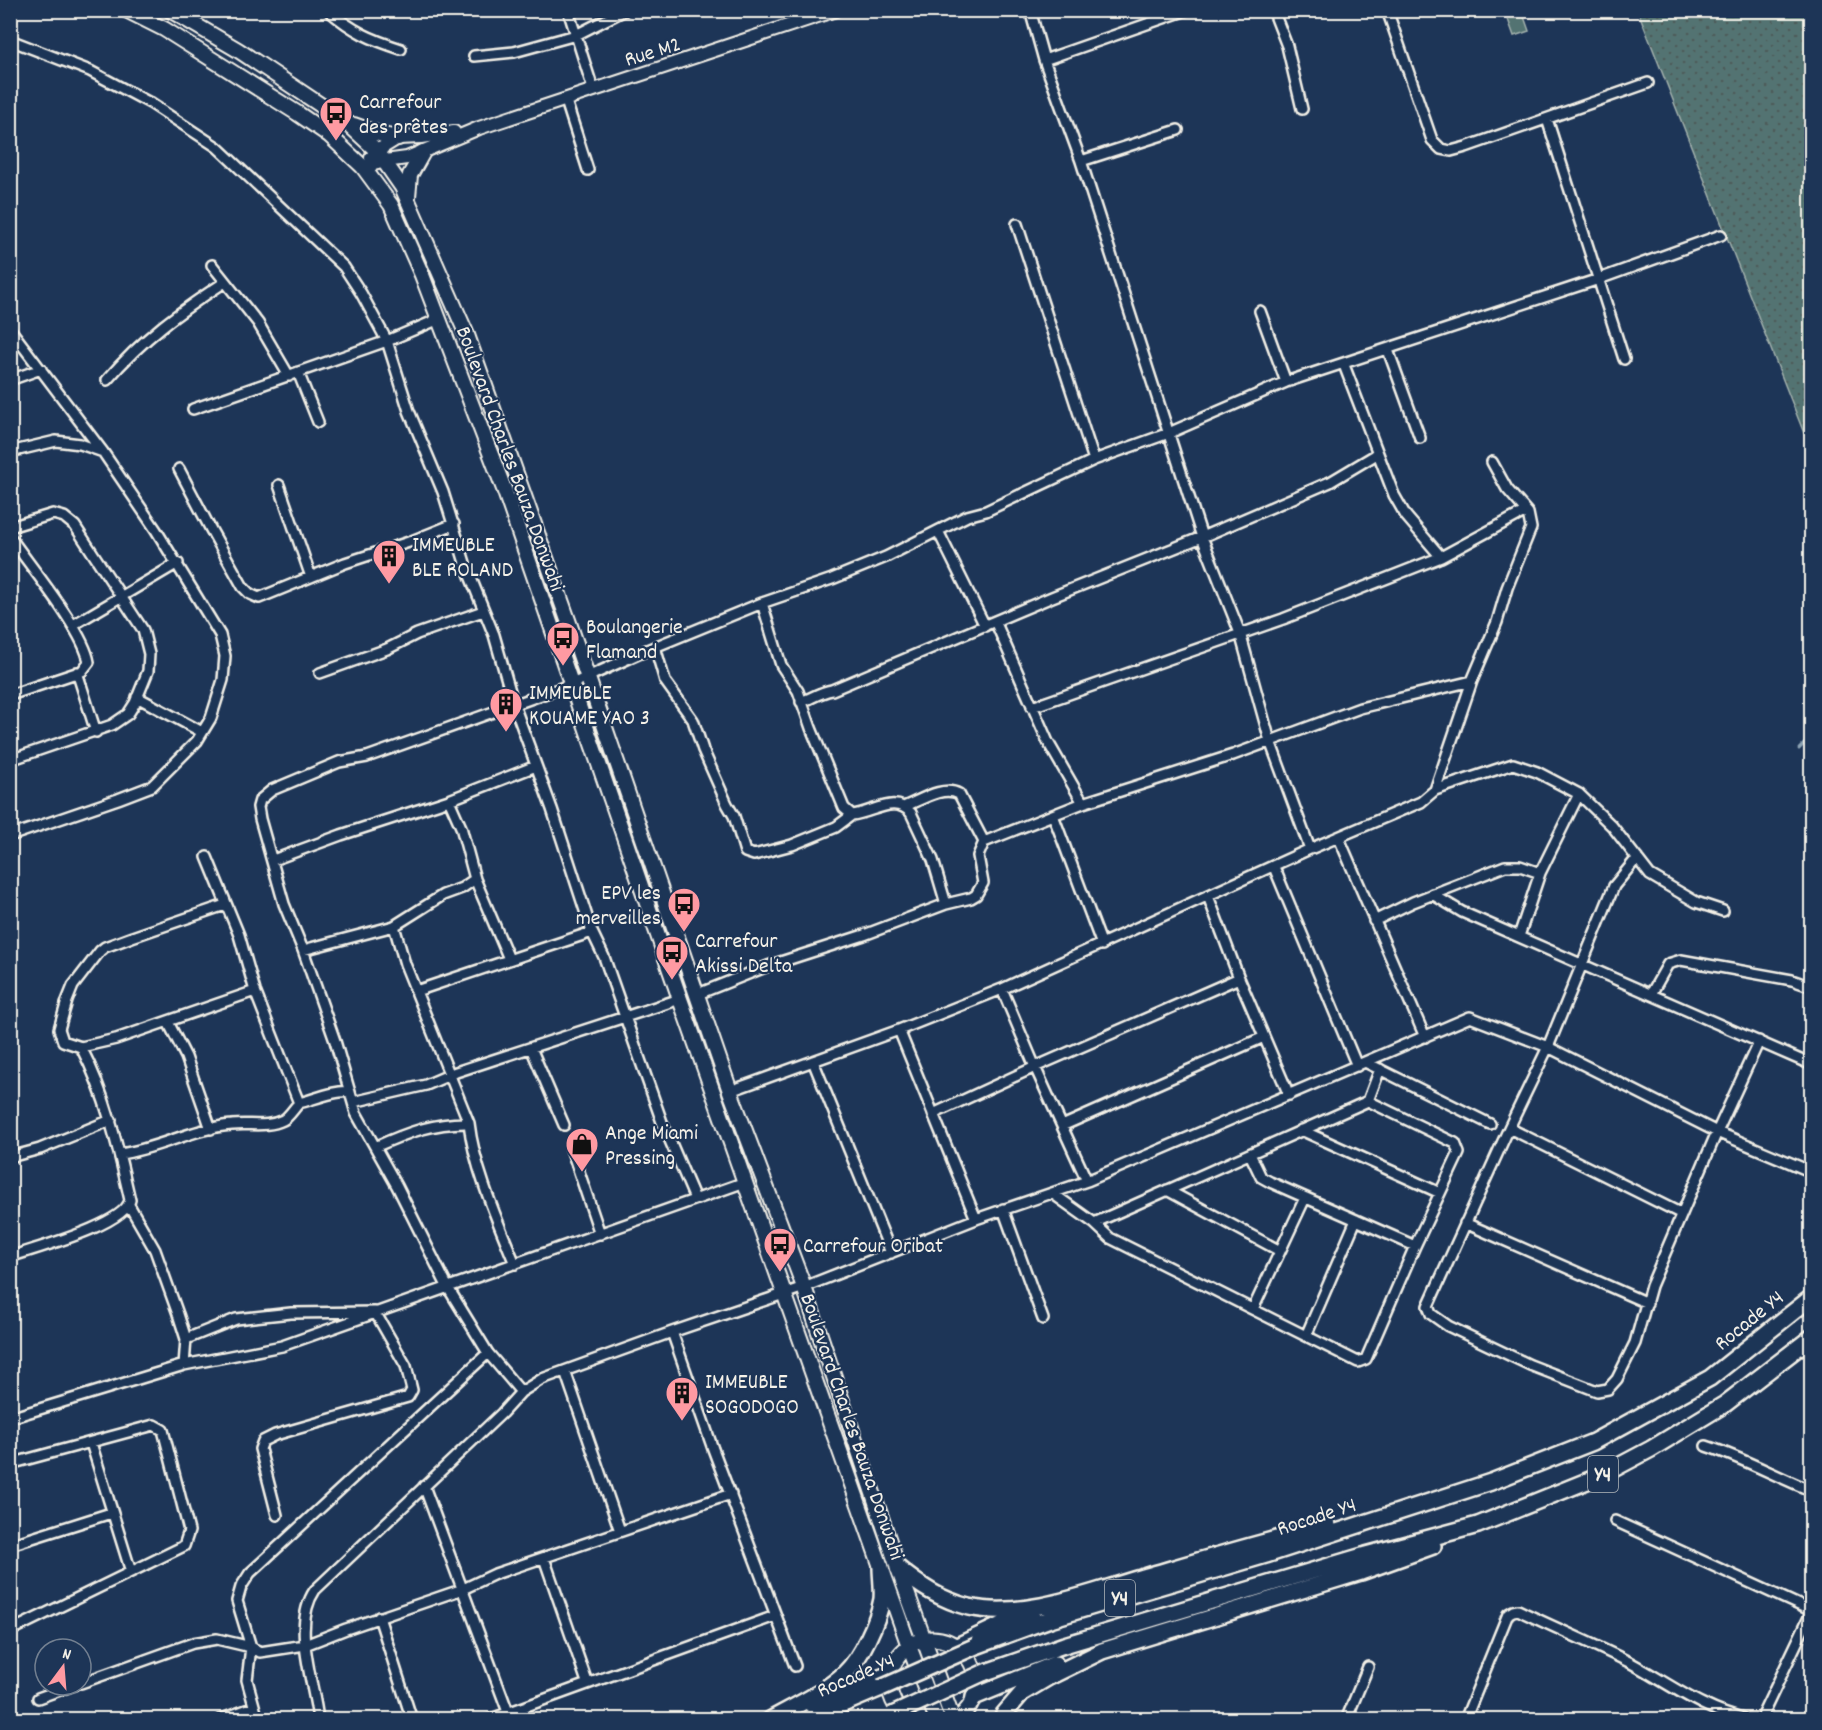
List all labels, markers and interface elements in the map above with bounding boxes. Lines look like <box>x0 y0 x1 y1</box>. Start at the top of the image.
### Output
street label: Rue M2 <box>621 30 685 77</box>
place label: Carrefour des prêtes <box>359 88 448 144</box>
bus stop icon: Carrefour des prêtes <box>318 95 354 142</box>
street label: Boulevard Charles Bauza Donwahi <box>446 322 571 596</box>
place label: IMMEUBLE BLE ROLAND <box>412 531 513 587</box>
building icon: IMMEUBLE BLE ROLAND <box>371 538 407 585</box>
place label: Boulangerie Flamand <box>586 613 683 669</box>
bus stop icon: Boulangerie Flamand <box>545 620 581 667</box>
place label: IMMEUBLE KOUAME YAO 3 <box>529 679 650 735</box>
building icon: IMMEUBLE KOUAME YAO 3 <box>488 686 524 733</box>
place label: EPV les merveilles <box>576 879 661 935</box>
bus stop icon: EPV les merveilles <box>666 886 702 933</box>
place label: Carrefour Akissi Delta <box>695 927 793 983</box>
bus stop icon: Carrefour Akissi Delta <box>654 934 690 981</box>
place label: Ange Miami Pressing <box>605 1119 698 1175</box>
shop icon: Ange Miami Pressing <box>564 1126 600 1173</box>
bus stop icon: Carrefour Oribat <box>762 1226 798 1273</box>
place label: Carrefour Oribat <box>803 1232 943 1263</box>
street label: Rocade Y4 <box>1709 1284 1792 1360</box>
street label: Boulevard Charles Bauza Donwahi <box>790 1290 911 1565</box>
place label: IMMEUBLE SOGODOGO <box>705 1368 799 1424</box>
building icon: IMMEUBLE SOGODOGO <box>664 1375 700 1422</box>
road number: Y4 <box>1588 1456 1618 1492</box>
street label: Rocade Y4 <box>1273 1491 1361 1546</box>
road number: Y4 <box>1105 1580 1135 1616</box>
north arrow <box>33 1637 93 1697</box>
text: N <box>59 1643 74 1667</box>
street label: Rocade Y4 <box>813 1647 900 1707</box>

